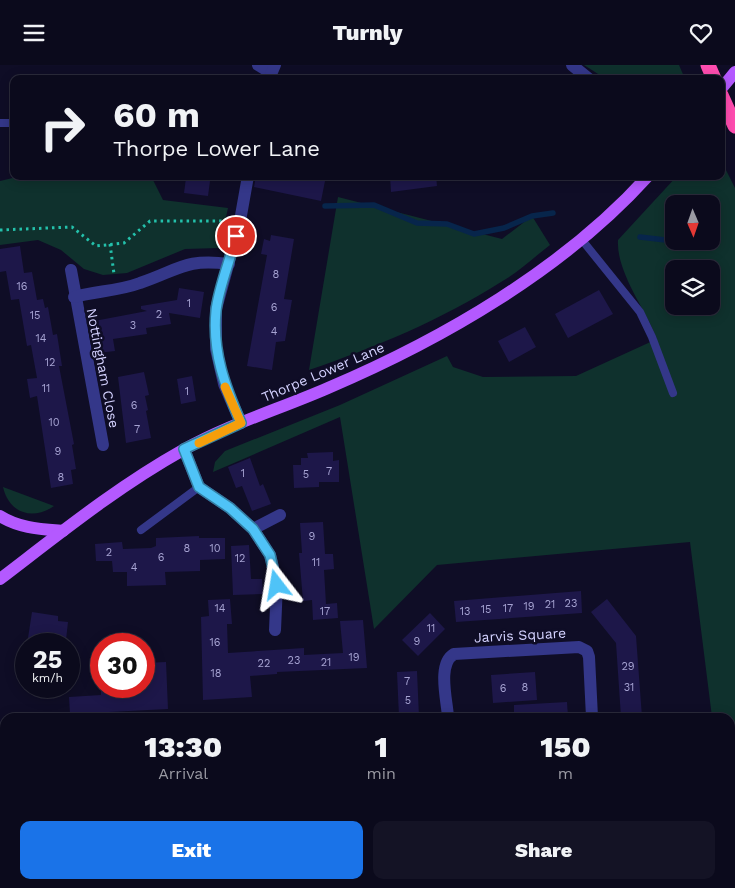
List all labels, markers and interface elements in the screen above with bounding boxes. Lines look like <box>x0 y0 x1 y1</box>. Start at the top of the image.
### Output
icon: menu <box>20 19 48 47</box>
icon: heart <box>687 19 715 47</box>
text: Turnly <box>332 20 403 45</box>
text: 60 m <box>113 94 200 136</box>
icon: right <box>30 95 95 160</box>
text: Thorpe Lower Lane <box>113 136 320 161</box>
north arrow <box>665 195 720 250</box>
map controls <box>665 195 720 315</box>
pin <box>215 215 257 257</box>
icon: arrive <box>222 222 250 250</box>
button: layers <box>665 260 720 315</box>
house number: 8 <box>273 268 280 281</box>
house number: 16 <box>17 280 28 293</box>
house number: 1 <box>187 297 191 310</box>
house number: 6 <box>271 301 278 314</box>
street label: Nottingham Close <box>84 307 122 429</box>
house number: 2 <box>156 308 162 321</box>
house number: 15 <box>30 309 40 322</box>
house number: 3 <box>130 319 136 332</box>
house number: 4 <box>271 325 278 338</box>
house number: 14 <box>35 332 47 345</box>
street label: Thorpe Lower Lane <box>259 339 387 405</box>
house number: 12 <box>45 356 55 369</box>
house number: 11 <box>42 382 50 395</box>
house number: 1 <box>185 385 189 398</box>
house number: 6 <box>131 399 138 412</box>
house number: 10 <box>48 416 60 429</box>
house number: 7 <box>134 423 140 436</box>
house number: 9 <box>55 445 62 458</box>
house number: 7 <box>326 465 332 478</box>
house number: 1 <box>241 467 245 480</box>
house number: 5 <box>303 468 309 481</box>
house number: 8 <box>58 471 65 484</box>
house number: 9 <box>309 530 316 543</box>
house number: 8 <box>184 542 191 555</box>
house number: 10 <box>209 542 221 555</box>
house number: 2 <box>106 546 112 559</box>
house number: 6 <box>158 551 165 564</box>
house number: 12 <box>235 552 245 565</box>
house number: 11 <box>312 556 320 569</box>
position arrow <box>250 558 302 610</box>
house number: 4 <box>131 561 138 574</box>
house number: 23 <box>565 597 577 610</box>
house number: 21 <box>545 598 555 611</box>
house number: 19 <box>523 600 535 613</box>
house number: 14 <box>214 602 226 615</box>
house number: 17 <box>503 602 513 615</box>
house number: 15 <box>481 603 491 616</box>
house number: 17 <box>320 605 330 618</box>
house number: 13 <box>460 605 470 618</box>
house number: 11 <box>427 622 435 635</box>
street label: Jarvis Square <box>473 625 567 645</box>
speed limit sign: 30 <box>90 633 155 698</box>
house number: 9 <box>414 635 421 648</box>
house number: 16 <box>210 636 221 649</box>
text: 25 <box>33 645 62 674</box>
house number: 19 <box>348 651 360 664</box>
house number: 23 <box>288 654 300 667</box>
house number: 21 <box>321 656 331 669</box>
house number: 22 <box>258 657 270 670</box>
house number: 29 <box>621 660 635 673</box>
house number: 18 <box>210 667 222 680</box>
text: km/h <box>32 671 63 685</box>
house number: 7 <box>404 675 410 688</box>
house number: 8 <box>522 681 529 694</box>
house number: 31 <box>624 681 634 694</box>
house number: 6 <box>500 682 507 695</box>
house number: 5 <box>405 694 411 707</box>
text: 13:30 <box>144 729 222 764</box>
text: 1 <box>375 729 388 764</box>
text: 150 <box>540 729 591 764</box>
text: Arrival <box>158 764 208 783</box>
text: min <box>367 764 396 783</box>
text: m <box>558 764 573 783</box>
button: Exit <box>20 821 363 879</box>
button: Share <box>373 821 715 879</box>

